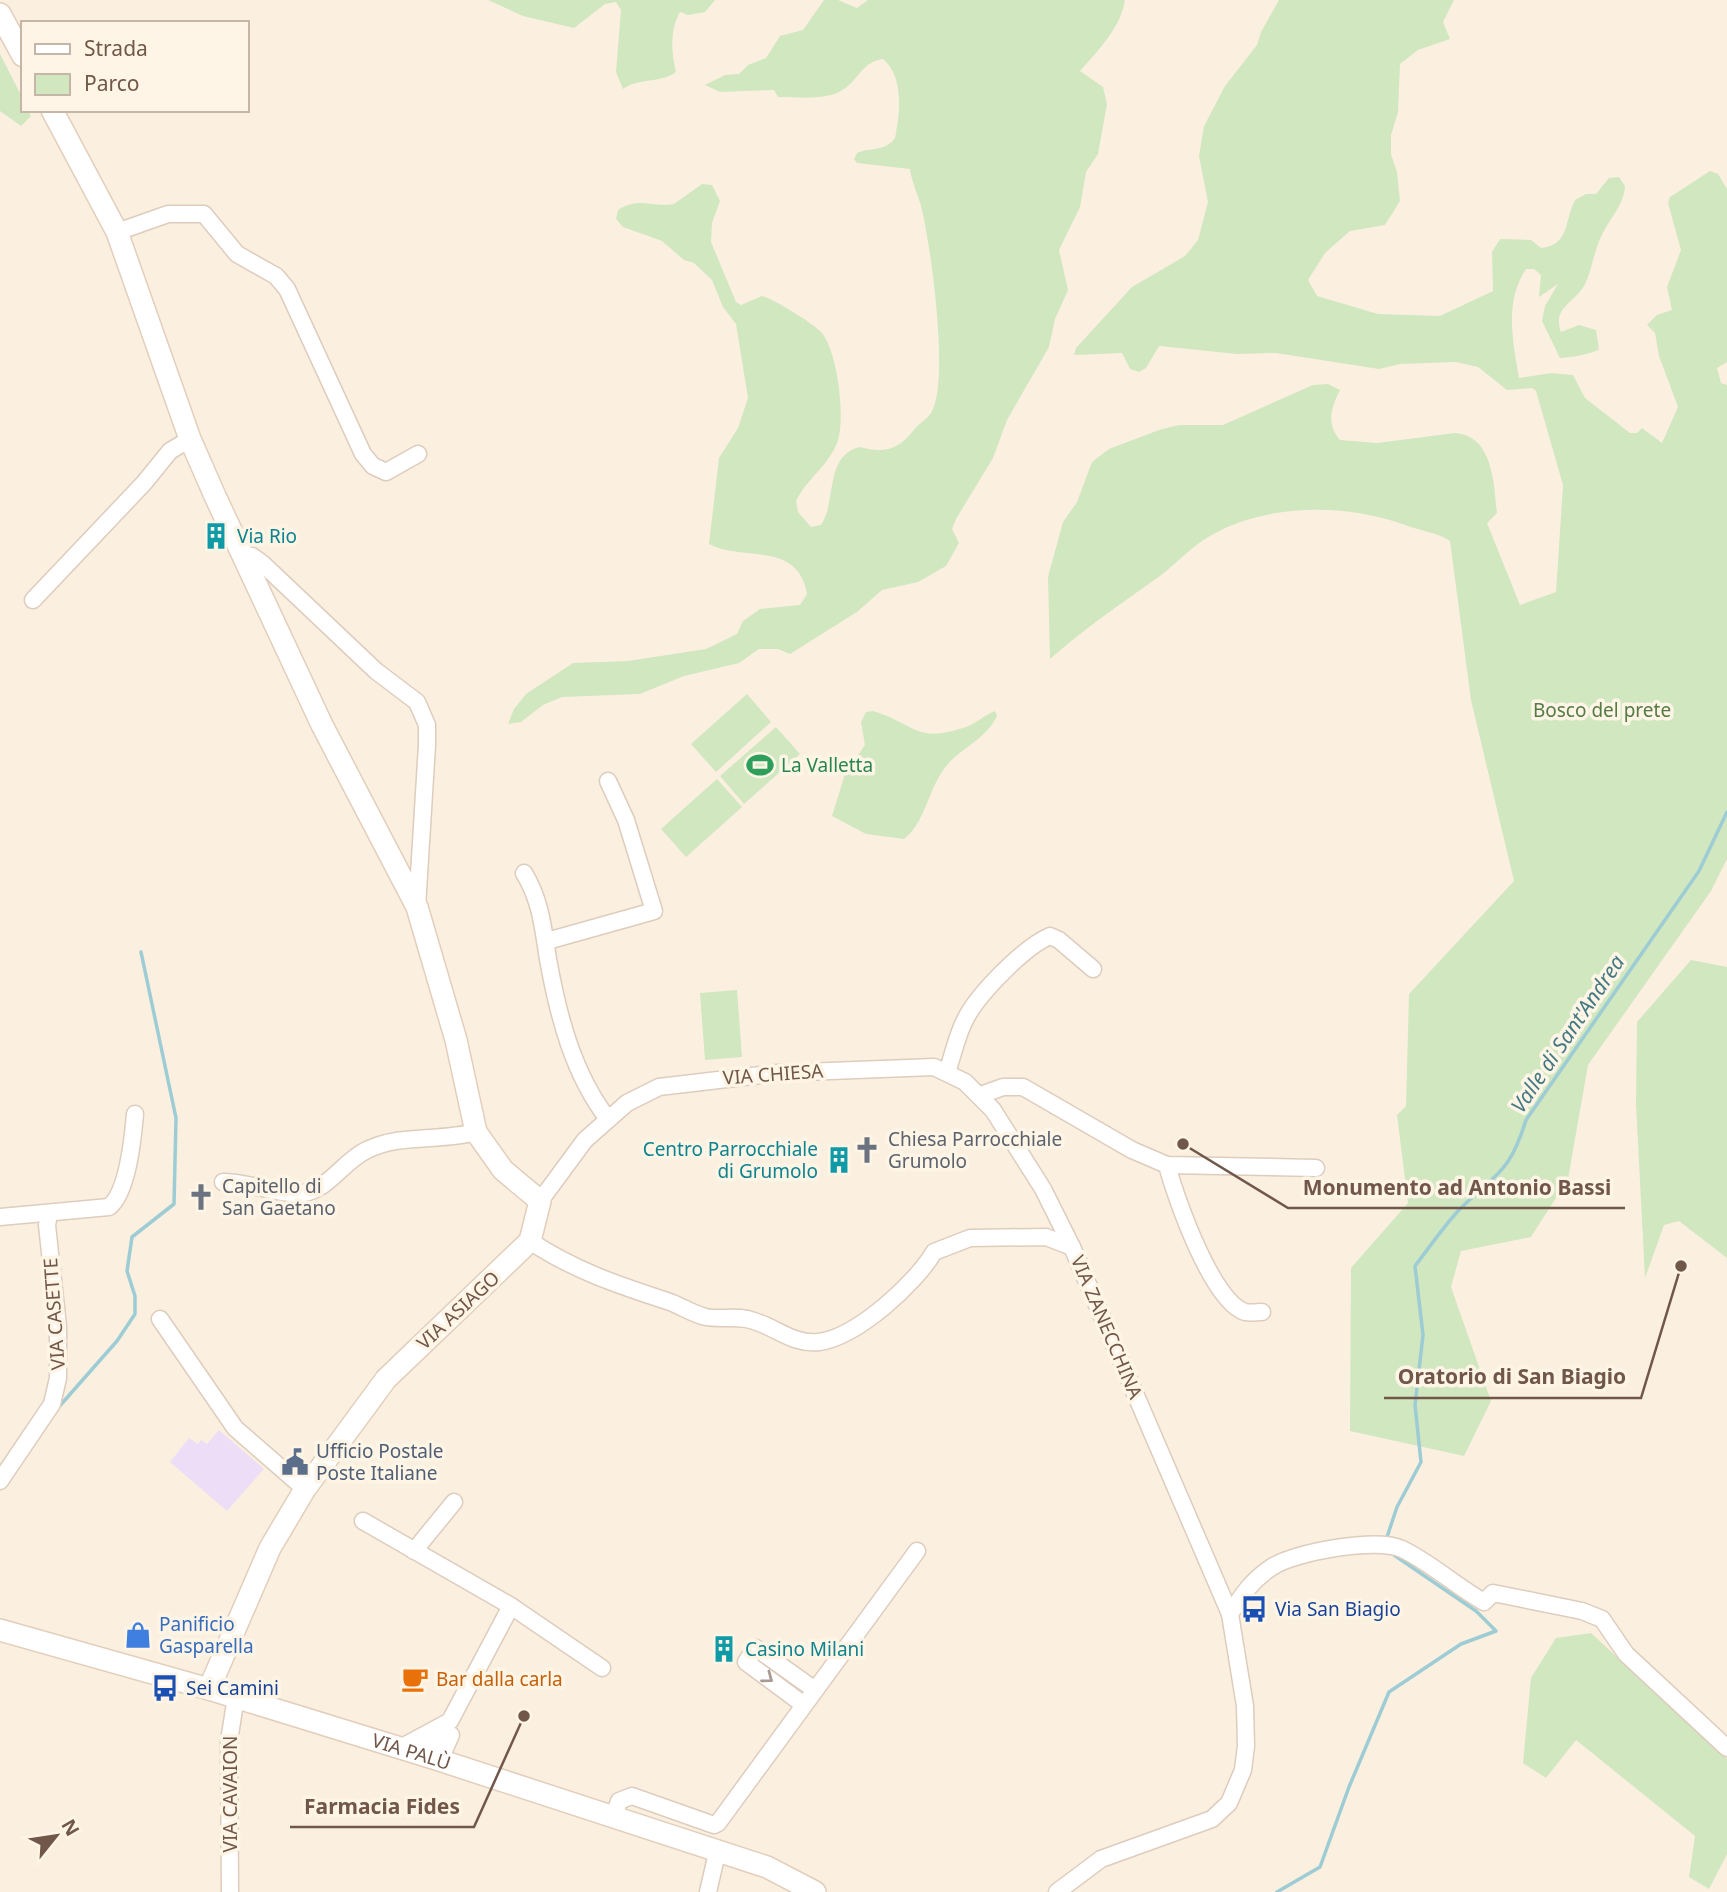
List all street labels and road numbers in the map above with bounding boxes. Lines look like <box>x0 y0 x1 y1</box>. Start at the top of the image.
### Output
street label: VIA CHIESA <box>722 1057 825 1090</box>
street label: VIA ZANECCHINA <box>1065 1251 1149 1404</box>
street label: VIA CASETTE <box>37 1257 71 1371</box>
street label: VIA ASIAGO <box>411 1265 505 1355</box>
street label: VIA PALÙ <box>369 1727 454 1776</box>
street label: VIA CAVAION <box>217 1736 243 1852</box>

